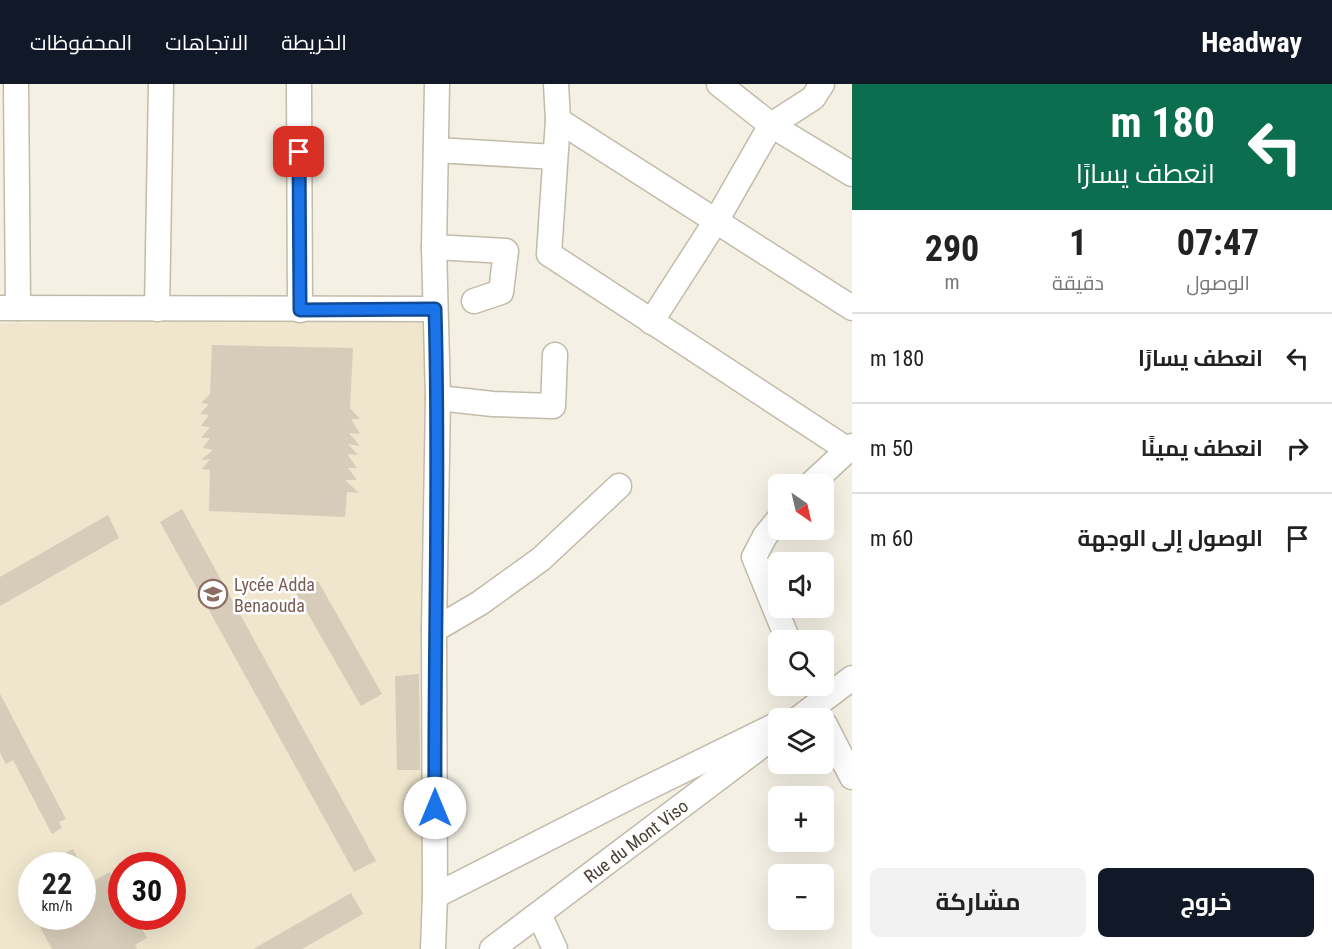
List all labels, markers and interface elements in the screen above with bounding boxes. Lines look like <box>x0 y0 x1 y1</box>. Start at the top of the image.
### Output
text: Headway <box>1201 26 1302 59</box>
text: المحفوظات <box>30 31 132 55</box>
text: الاتجاهات <box>165 31 248 55</box>
text: الخريطة <box>281 31 347 55</box>
text: 180 m <box>1110 98 1215 147</box>
icon: left <box>1236 108 1314 186</box>
pin <box>273 126 324 177</box>
icon: arrive <box>282 135 315 168</box>
text: انعطف يسارًا <box>1076 158 1215 190</box>
text: 1 <box>1069 222 1087 264</box>
text: 07:47 <box>1177 222 1259 264</box>
text: 290 <box>925 228 979 270</box>
text: m <box>944 270 960 294</box>
text: دقيقة <box>1052 271 1104 295</box>
text: الوصول <box>1186 271 1250 295</box>
icon: left <box>1281 342 1314 375</box>
text: 180 m <box>870 346 924 371</box>
text: انعطف يسارًا <box>1138 346 1263 371</box>
icon: right <box>1281 432 1314 465</box>
text: 50 m <box>870 436 913 461</box>
text: انعطف يمينًا <box>1141 436 1263 461</box>
north arrow <box>768 474 834 540</box>
map controls <box>768 474 834 930</box>
icon: arrive <box>1281 522 1314 555</box>
text: 60 m <box>870 526 913 551</box>
text: الوصول إلى الوجهة <box>1078 526 1263 551</box>
button: sound <box>768 552 834 618</box>
place label: Lycée Adda Benaouda <box>234 574 315 616</box>
school or university icon: Lycée Adda Benaouda <box>197 578 229 610</box>
button: search <box>768 630 834 696</box>
button: layers <box>768 708 834 774</box>
position arrow <box>403 776 467 840</box>
button: + <box>768 786 834 852</box>
street label: Rue du Mont Viso <box>579 795 692 887</box>
speed limit sign: 30 <box>108 852 186 930</box>
button: − <box>768 864 834 930</box>
text: 22 <box>42 866 72 901</box>
button: مشاركة <box>870 868 1086 937</box>
button: خروج <box>1098 868 1314 937</box>
text: km/h <box>42 897 72 915</box>

